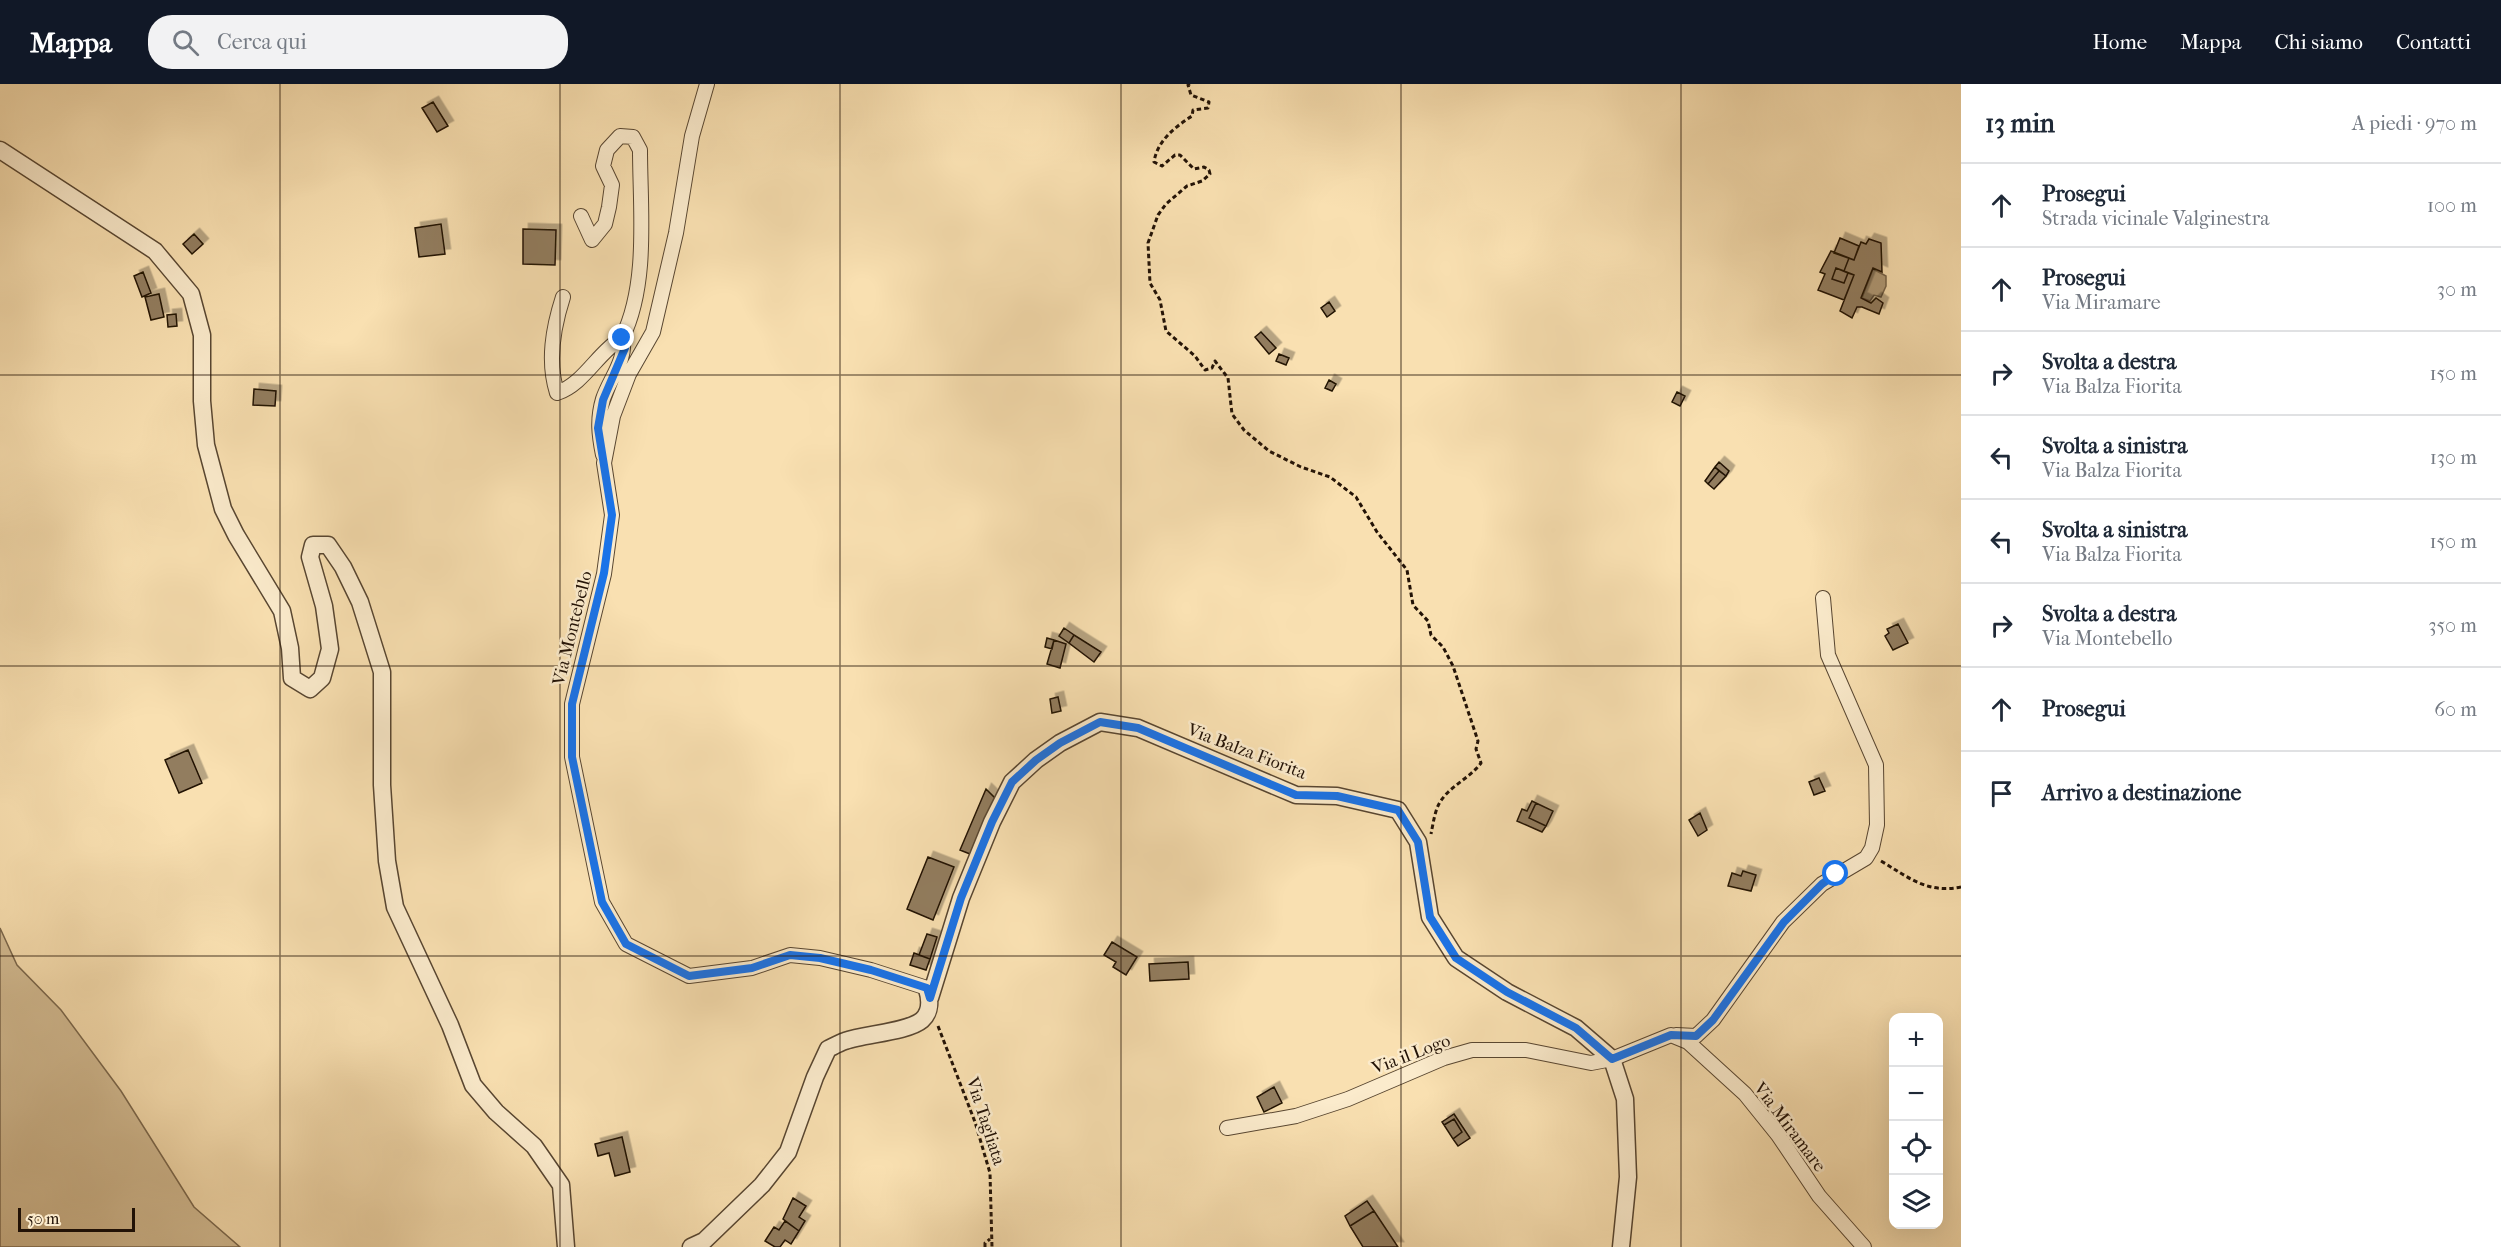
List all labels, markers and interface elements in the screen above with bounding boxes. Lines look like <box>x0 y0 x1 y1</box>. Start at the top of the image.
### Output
search box <box>148 15 568 69</box>
text: Mappa <box>30 26 112 59</box>
icon: search <box>169 26 202 59</box>
text: Cerca qui <box>217 29 307 55</box>
text: Home <box>2093 30 2147 54</box>
text: Mappa <box>2180 30 2242 54</box>
text: Chi siamo <box>2275 30 2363 54</box>
text: Contatti <box>2396 30 2471 54</box>
text: 13 min <box>1985 108 2055 139</box>
text: A piedi · 970 m <box>2352 112 2477 135</box>
text: Prosegui <box>2042 181 2126 207</box>
icon: ahead <box>1985 189 2018 222</box>
text: 100 m <box>2427 194 2477 217</box>
text: Strada vicinale Valginestra <box>2042 207 2269 230</box>
text: Prosegui <box>2042 265 2126 291</box>
icon: ahead <box>1985 273 2018 306</box>
text: 30 m <box>2437 278 2477 301</box>
text: Via Miramare <box>2042 291 2161 314</box>
route end <box>608 324 634 350</box>
text: Svolta a destra <box>2042 349 2176 375</box>
icon: right <box>1985 357 2018 390</box>
text: 150 m <box>2429 362 2477 385</box>
text: Via Balza Fiorita <box>2042 375 2182 398</box>
text: Svolta a sinistra <box>2042 433 2187 459</box>
icon: left <box>1985 441 2018 474</box>
text: 130 m <box>2430 446 2477 469</box>
text: Via Balza Fiorita <box>2042 459 2182 482</box>
text: Svolta a sinistra <box>2042 517 2187 543</box>
icon: left <box>1985 525 2018 558</box>
text: 150 m <box>2429 530 2477 553</box>
text: Via Balza Fiorita <box>2042 543 2182 566</box>
street label: Via Montebello <box>548 569 597 689</box>
text: Svolta a destra <box>2042 601 2176 627</box>
icon: right <box>1985 609 2018 642</box>
text: 350 m <box>2428 614 2477 637</box>
text: Via Montebello <box>2042 627 2172 650</box>
icon: ahead <box>1985 693 2018 726</box>
text: Prosegui <box>2042 696 2126 722</box>
text: 60 m <box>2434 698 2477 721</box>
street label: Via Balza Fiorita <box>1183 719 1310 784</box>
icon: arrive <box>1985 777 2018 810</box>
text: Arrivo a destinazione <box>2042 780 2241 806</box>
route start <box>1822 860 1848 886</box>
map controls <box>1889 1013 1943 1229</box>
button: + <box>1889 1013 1943 1067</box>
street label: Via il Logo <box>1368 1030 1453 1079</box>
button: − <box>1889 1067 1943 1121</box>
street label: Via Tagliata <box>961 1074 1010 1168</box>
street label: Via Miramare <box>1749 1078 1830 1176</box>
button: locate <box>1889 1121 1943 1175</box>
button: layers <box>1889 1175 1943 1229</box>
scale bar <box>18 1205 135 1232</box>
text: 50 m <box>27 1209 59 1228</box>

